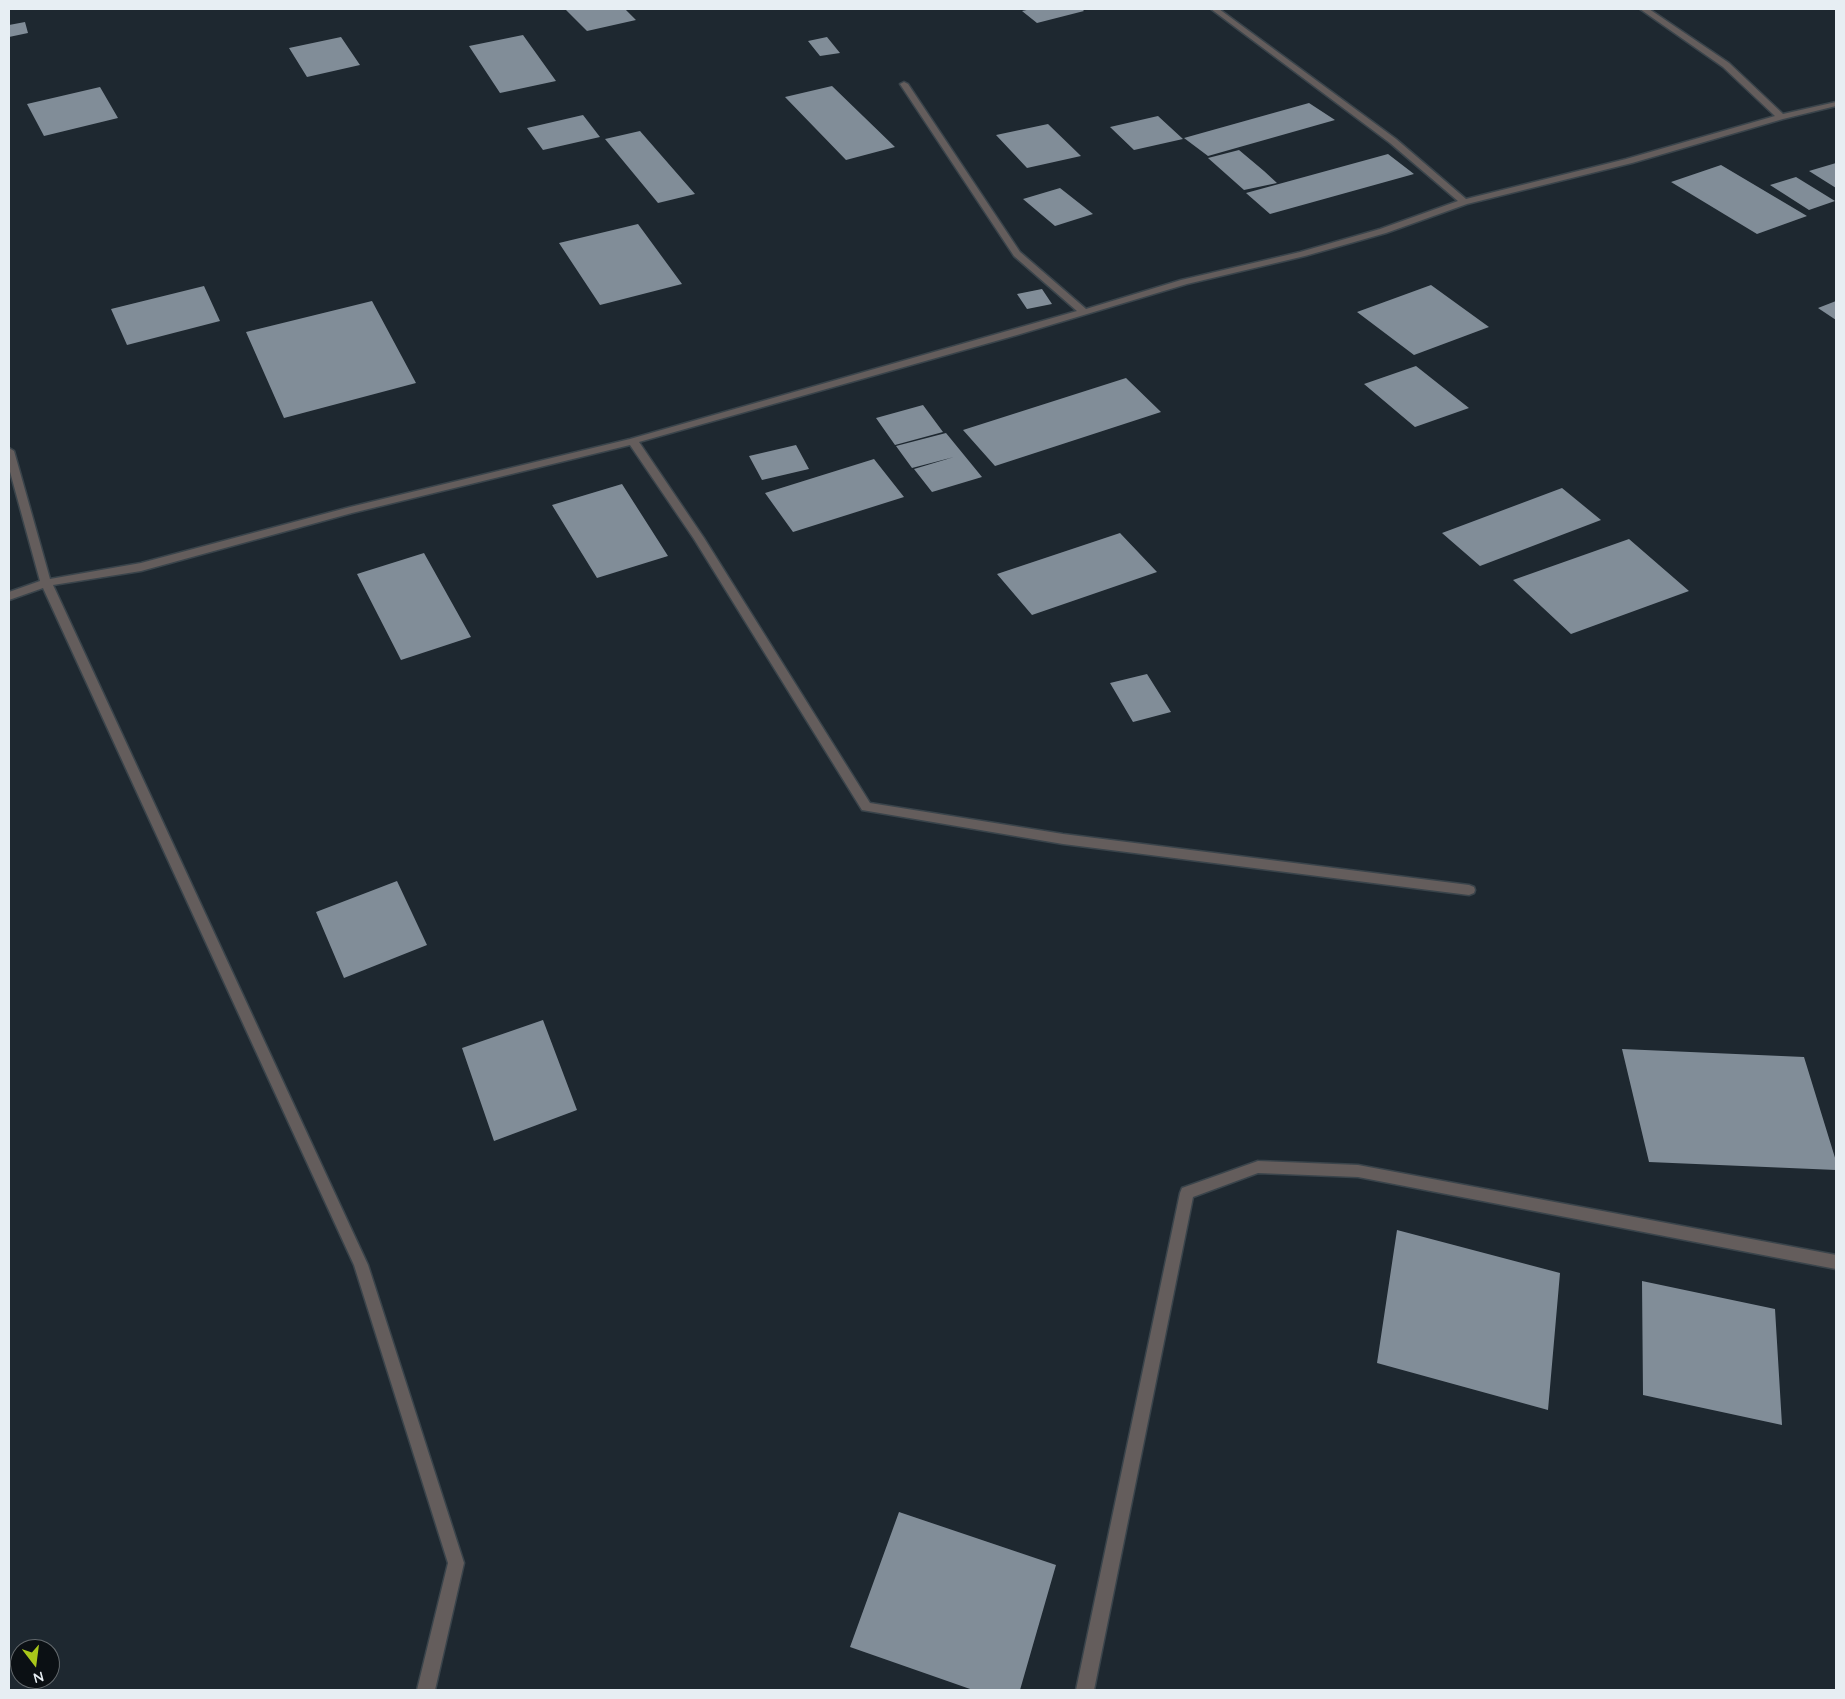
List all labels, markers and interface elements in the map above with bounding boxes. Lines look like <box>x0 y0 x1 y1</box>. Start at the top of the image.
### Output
north arrow <box>10 1639 60 1689</box>
text: N <box>31 1667 46 1688</box>

